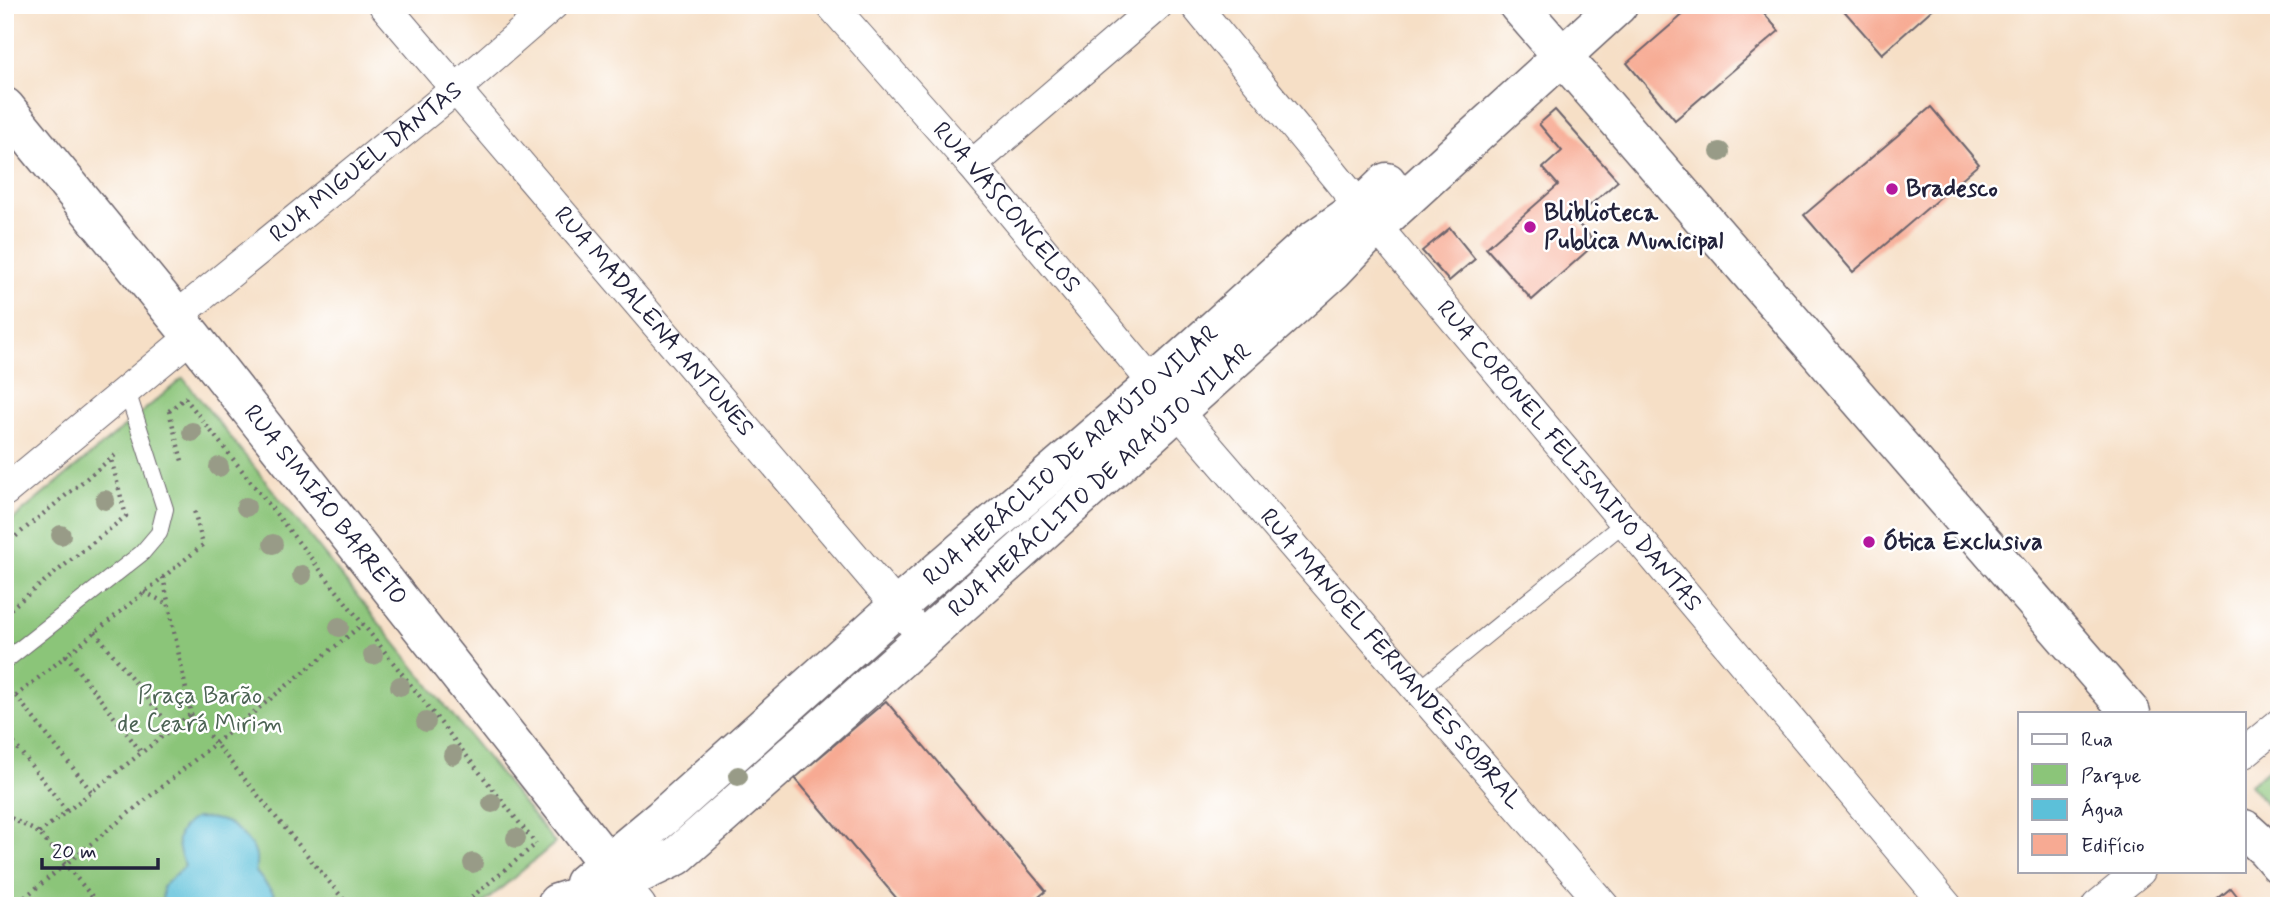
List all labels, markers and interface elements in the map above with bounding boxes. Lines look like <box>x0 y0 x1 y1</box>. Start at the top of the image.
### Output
street label: RUA MIGUEL DANTAS <box>263 75 469 250</box>
street label: RUA VASCONCELOS <box>926 115 1087 299</box>
place label: Bradesco <box>1906 174 1998 205</box>
marker: Bradesco <box>1884 181 1900 197</box>
place label: Bliblioteca Publica Municipal <box>1544 198 1723 257</box>
street label: RUA MADALENA ANTUNES <box>547 200 761 443</box>
marker: Bliblioteca Publica Municipal <box>1522 219 1538 235</box>
street label: RUA CORONEL FELISMINO DANTAS <box>1430 294 1709 618</box>
street label: RUA HERÁCLIO DE ARAÚJO VILAR <box>916 318 1225 593</box>
street label: RUA HERÁCLITO DE ARAÚJO VILAR <box>942 336 1258 624</box>
street label: RUA SIMIÃO BARRETO <box>236 398 414 612</box>
street label: RUA MANOEL FERNANDES SOBRAL <box>1253 502 1529 816</box>
place label: Ótica Exclusiva <box>1883 527 2043 558</box>
marker: Ótica Exclusiva <box>1861 534 1877 550</box>
park label: Praça Barão de Ceará Mirim <box>117 681 283 740</box>
legend <box>2018 712 2246 872</box>
text: Rua <box>2081 726 2113 754</box>
text: Parque <box>2081 762 2142 790</box>
text: Água <box>2081 796 2123 824</box>
scale bar <box>42 827 158 871</box>
text: Edifício <box>2081 832 2145 860</box>
text: 20 m <box>52 838 97 866</box>

